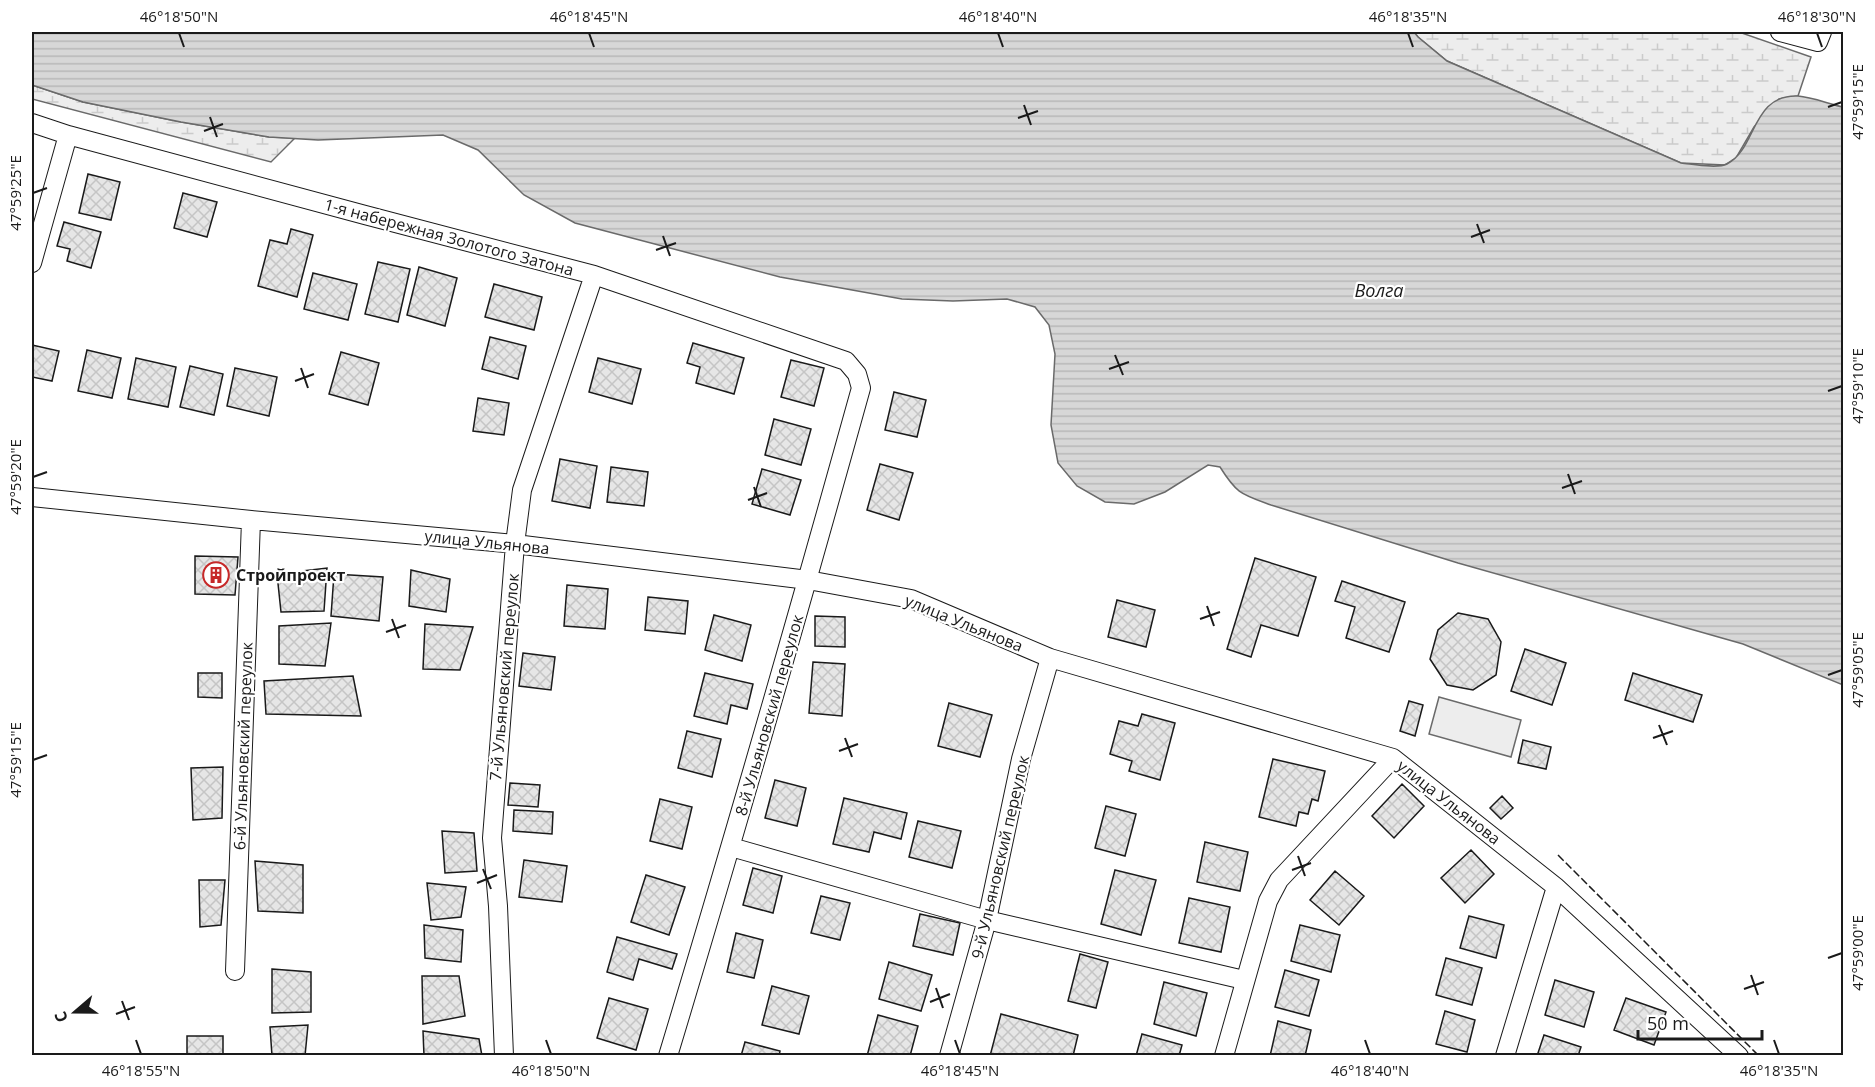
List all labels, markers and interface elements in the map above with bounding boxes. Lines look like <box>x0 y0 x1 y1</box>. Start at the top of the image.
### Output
text: 46°18'50"N <box>140 6 218 26</box>
text: 46°18'45"N <box>550 6 628 26</box>
text: 46°18'40"N <box>959 6 1037 26</box>
text: 46°18'35"N <box>1369 6 1447 26</box>
text: 46°18'30"N <box>1778 6 1856 26</box>
text: 47°59'15"E <box>1847 64 1867 140</box>
text: 47°59'25"E <box>5 155 25 231</box>
street label: 1-я набережная Золотого Затона <box>322 193 576 281</box>
water label: Волга <box>1355 278 1404 302</box>
text: 47°59'10"E <box>1847 348 1867 424</box>
text: 47°59'20"E <box>5 439 25 515</box>
street label: улица Ульянова <box>423 524 551 560</box>
building icon: Стройпроект <box>201 560 231 590</box>
place label: Стройпроект <box>236 564 345 586</box>
street label: 7-й Ульяновский переулок <box>484 572 524 782</box>
street label: улица Ульянова <box>902 589 1026 657</box>
street label: 8-й Ульяновский переулок <box>730 611 808 818</box>
text: 47°59'05"E <box>1847 632 1867 708</box>
street label: 6-й Ульяновский переулок <box>228 641 258 850</box>
text: 47°59'15"E <box>5 722 25 798</box>
street label: 9-й Ульяновский переулок <box>966 752 1034 961</box>
street label: улица Ульянова <box>1393 755 1505 849</box>
text: 47°59'00"E <box>1847 915 1867 991</box>
north arrow <box>45 982 105 1042</box>
scale bar <box>1638 1003 1762 1041</box>
text: С <box>49 1009 73 1026</box>
text: 50 m <box>1647 1011 1689 1035</box>
text: 46°18'55"N <box>102 1060 180 1080</box>
text: 46°18'50"N <box>512 1060 590 1080</box>
text: 46°18'45"N <box>921 1060 999 1080</box>
text: 46°18'40"N <box>1331 1060 1409 1080</box>
text: 46°18'35"N <box>1740 1060 1818 1080</box>

